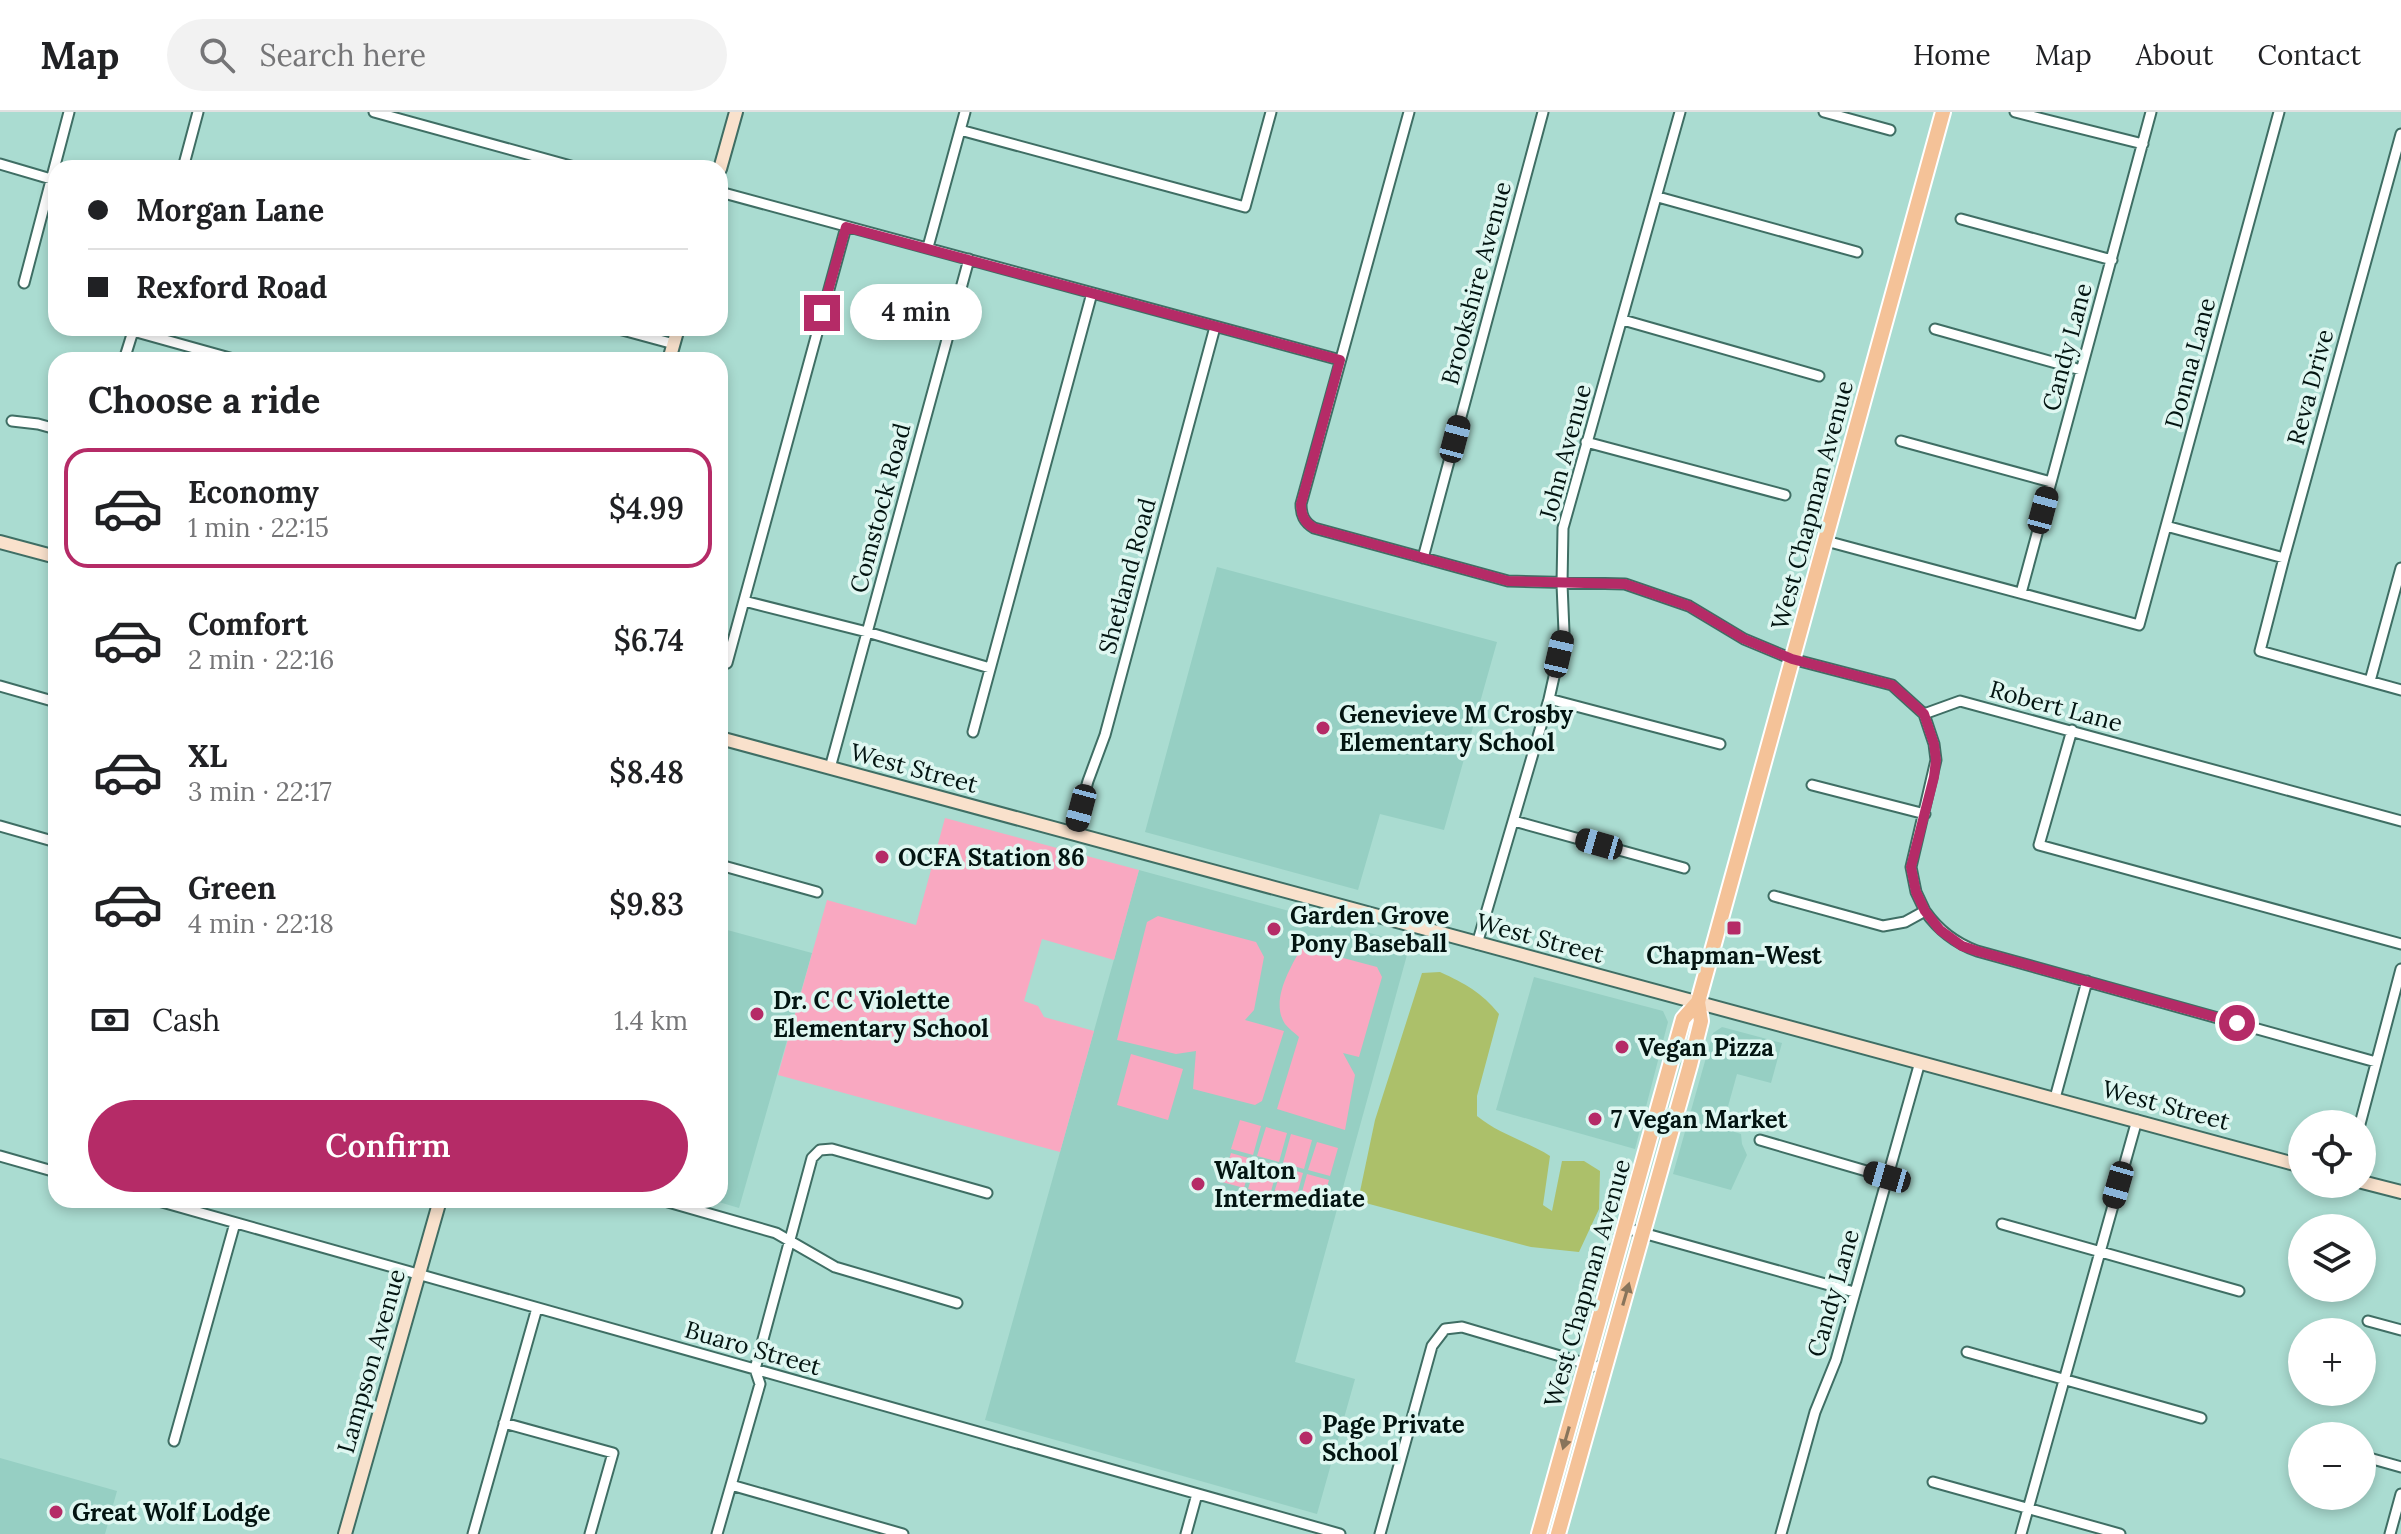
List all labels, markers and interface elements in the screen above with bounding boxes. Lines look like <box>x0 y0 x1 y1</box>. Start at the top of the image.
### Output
search box <box>167 19 727 91</box>
text: Map <box>40 31 119 79</box>
icon: search <box>195 33 239 77</box>
text: Search here <box>259 36 426 74</box>
text: Home <box>1913 37 1991 73</box>
text: Map <box>2035 37 2092 73</box>
text: About <box>2136 37 2213 73</box>
text: Contact <box>2257 37 2361 73</box>
street label: Brookshire Avenue <box>1434 178 1518 388</box>
text: Morgan Lane <box>136 191 324 229</box>
text: Rexford Road <box>136 268 327 306</box>
street label: Candy Lane <box>2035 280 2099 414</box>
callout: 4 min <box>850 285 982 341</box>
street label: Donna Lane <box>2158 294 2222 432</box>
route end <box>804 295 840 331</box>
text: 4 min <box>881 295 951 328</box>
street label: Reva Drive <box>2280 326 2340 448</box>
text: Choose a ride <box>88 377 320 423</box>
street label: West Chapman Avenue <box>1764 377 1860 633</box>
street label: John Avenue <box>1532 381 1598 524</box>
car <box>1437 413 1473 465</box>
street label: Comstock Road <box>842 420 918 596</box>
icon: car <box>92 472 164 544</box>
text: Economy <box>188 473 319 511</box>
car <box>2025 484 2061 536</box>
text: $4.99 <box>609 489 684 527</box>
street label: Shetland Road <box>1091 495 1163 657</box>
text: 1 min · 22:15 <box>188 511 329 544</box>
icon: car <box>92 604 164 676</box>
text: Comfort <box>188 605 308 643</box>
text: $6.74 <box>614 621 684 659</box>
car <box>1542 628 1576 680</box>
text: 2 min · 22:16 <box>188 643 334 676</box>
street label: Robert Lane <box>1986 673 2126 739</box>
place label: Genevieve M Crosby Elementary School <box>1339 699 1574 758</box>
marker: Genevieve M Crosby Elementary School <box>1314 719 1332 737</box>
icon: car <box>92 736 164 808</box>
street label: West Street <box>847 736 982 800</box>
text: XL <box>188 737 227 775</box>
text: $8.48 <box>609 753 684 791</box>
text: 3 min · 22:17 <box>188 775 332 808</box>
car <box>1063 782 1099 834</box>
car <box>1573 826 1625 862</box>
place label: OCFA Station 86 <box>898 842 1085 873</box>
marker: OCFA Station 86 <box>873 848 891 866</box>
icon: car <box>92 868 164 940</box>
text: Green <box>188 869 276 907</box>
text: $9.83 <box>609 885 684 923</box>
place label: Garden Grove Pony Baseball <box>1290 900 1449 959</box>
street label: West Street <box>1473 906 1608 970</box>
text: 4 min · 22:18 <box>188 907 334 940</box>
marker: Chapman-West <box>1725 919 1743 937</box>
marker: Garden Grove Pony Baseball <box>1265 920 1283 938</box>
place label: Chapman-West <box>1646 940 1823 971</box>
place label: Dr. C C Violette Elementary School <box>773 985 989 1044</box>
icon: cash <box>88 998 132 1042</box>
text: Cash <box>152 1001 220 1039</box>
text: 1.4 km <box>614 1004 688 1037</box>
marker: Dr. C C Violette Elementary School <box>748 1005 766 1023</box>
route start <box>2219 1005 2255 1041</box>
place label: Vegan Pizza <box>1638 1032 1774 1063</box>
marker: Vegan Pizza <box>1613 1038 1631 1056</box>
street label: West Street <box>2099 1073 2234 1137</box>
button: Confirm <box>88 1100 688 1192</box>
place label: 7 Vegan Market <box>1611 1104 1789 1135</box>
marker: 7 Vegan Market <box>1586 1110 1604 1128</box>
map controls <box>2288 1110 2376 1510</box>
button: locate <box>2288 1110 2376 1198</box>
place label: Walton Intermediate <box>1214 1155 1365 1214</box>
street label: West Chapman Avenue <box>1537 1155 1637 1411</box>
car <box>1861 1159 1913 1195</box>
car <box>2100 1159 2136 1211</box>
marker: Walton Intermediate <box>1189 1175 1207 1193</box>
button: layers <box>2288 1214 2376 1302</box>
street label: Candy Lane <box>1800 1226 1866 1360</box>
street label: Lampson Avenue <box>330 1265 412 1457</box>
one-way arrow <box>1620 1281 1632 1306</box>
street label: Buaro Street <box>681 1314 825 1382</box>
button: + <box>2288 1318 2376 1406</box>
place label: Page Private School <box>1322 1409 1465 1468</box>
button: − <box>2288 1422 2376 1510</box>
one-way arrow <box>1559 1426 1572 1450</box>
marker: Page Private School <box>1297 1429 1315 1447</box>
place label: Great Wolf Lodge <box>72 1497 270 1528</box>
marker: Great Wolf Lodge <box>47 1503 65 1521</box>

